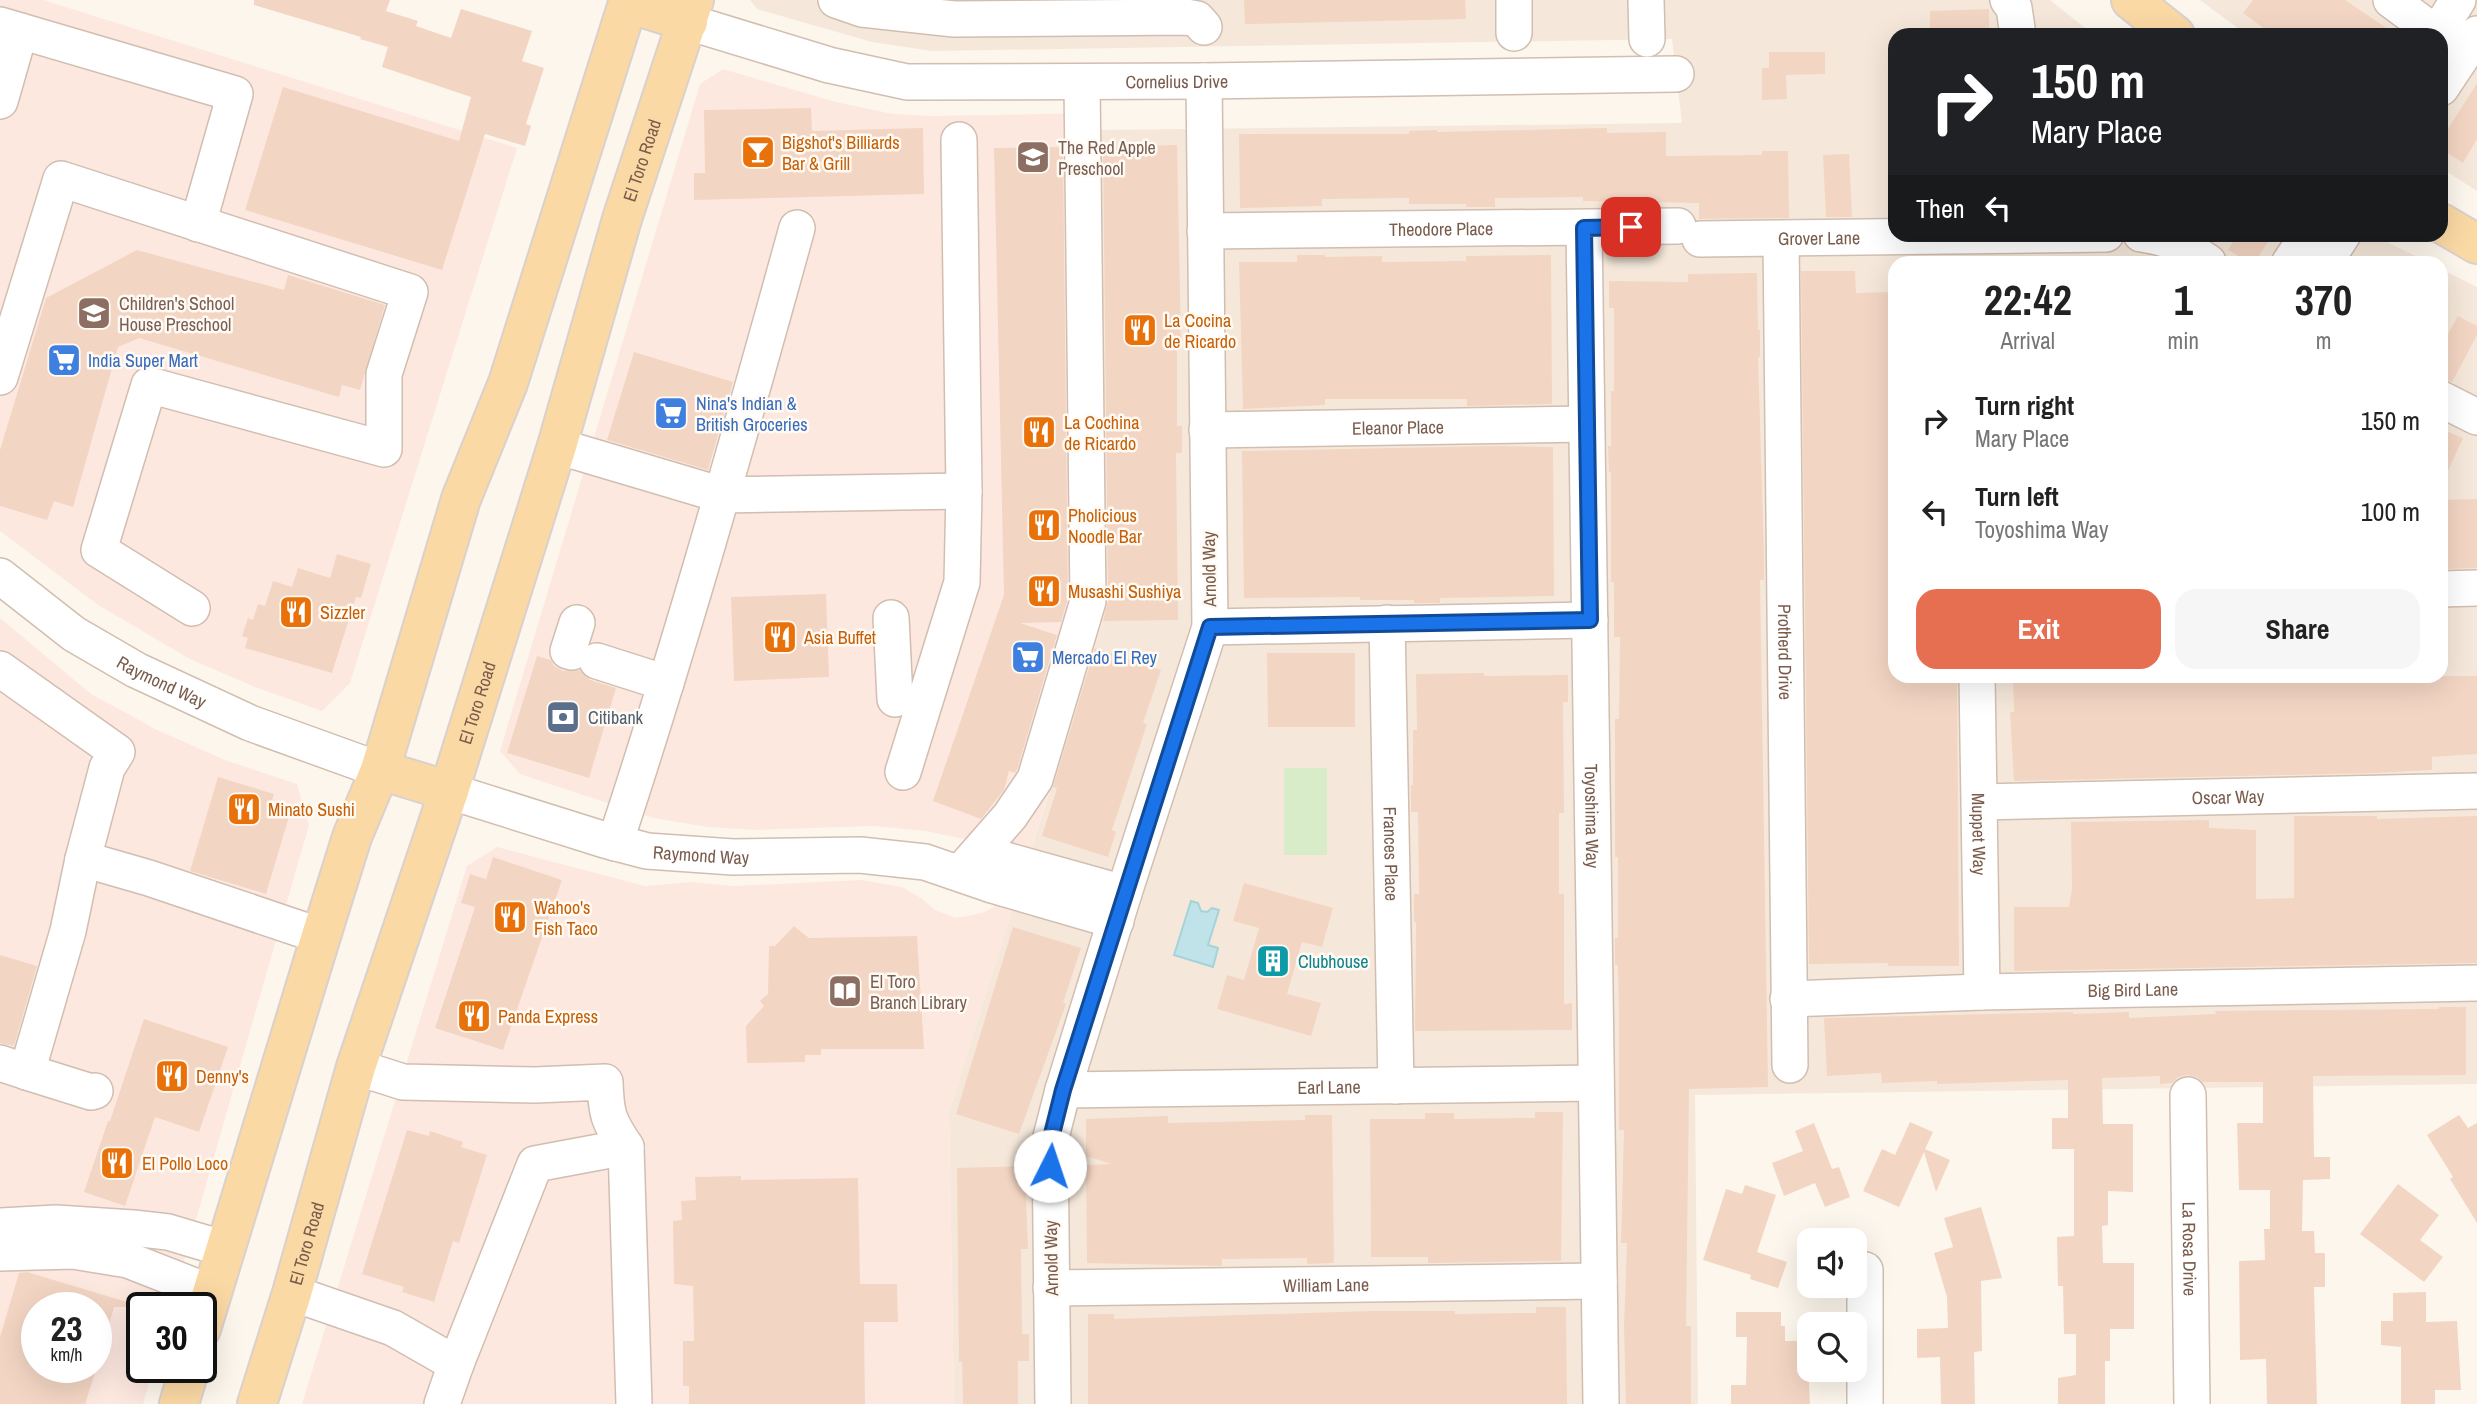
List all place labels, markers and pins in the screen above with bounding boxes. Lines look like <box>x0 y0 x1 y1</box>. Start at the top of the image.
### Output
place label: Bigshot's Billiards Bar & Grill <box>782 130 900 176</box>
bar icon: Bigshot's Billiards Bar & Grill <box>739 133 777 171</box>
place label: The Red Apple Preschool <box>1058 135 1156 181</box>
school or university icon: The Red Apple Preschool <box>1014 138 1052 176</box>
pin <box>1601 197 1661 257</box>
place label: Children's School House Preschool <box>119 291 234 337</box>
school or university icon: Children's School House Preschool <box>75 294 113 332</box>
place label: La Cocina de Ricardo <box>1164 308 1236 354</box>
restaurant icon: La Cocina de Ricardo <box>1121 311 1159 349</box>
supermarket icon: India Super Mart <box>45 341 83 379</box>
place label: India Super Mart <box>88 348 198 373</box>
place label: Nina's Indian & British Groceries <box>696 391 808 437</box>
supermarket icon: Nina's Indian & British Groceries <box>652 394 690 432</box>
place label: La Cochina de Ricardo <box>1064 410 1140 456</box>
restaurant icon: La Cochina de Ricardo <box>1020 413 1058 451</box>
place label: Pholicious Noodle Bar <box>1068 503 1142 549</box>
restaurant icon: Pholicious Noodle Bar <box>1025 506 1063 544</box>
restaurant icon: Musashi Sushiya <box>1025 572 1063 610</box>
place label: Musashi Sushiya <box>1068 579 1181 604</box>
restaurant icon: Sizzler <box>277 593 315 631</box>
place label: Sizzler <box>320 600 365 625</box>
restaurant icon: Asia Buffet <box>761 618 799 656</box>
place label: Asia Buffet <box>803 625 876 650</box>
supermarket icon: Mercado El Rey <box>1009 638 1047 676</box>
place label: Mercado El Rey <box>1052 645 1158 670</box>
bank icon: Citibank <box>544 698 582 736</box>
place label: Citibank <box>588 705 644 730</box>
restaurant icon: Minato Sushi <box>225 790 263 828</box>
place label: Minato Sushi <box>268 797 355 822</box>
place label: Wahoo's Fish Taco <box>534 895 598 941</box>
restaurant icon: Wahoo's Fish Taco <box>491 898 529 936</box>
building icon: Clubhouse <box>1254 942 1292 980</box>
place label: Clubhouse <box>1298 949 1369 974</box>
place label: El Toro Branch Library <box>870 969 967 1015</box>
library icon: El Toro Branch Library <box>826 972 864 1010</box>
restaurant icon: Panda Express <box>455 997 493 1035</box>
place label: Panda Express <box>498 1004 598 1029</box>
restaurant icon: Denny's <box>153 1057 191 1095</box>
place label: Denny's <box>196 1064 249 1089</box>
restaurant icon: El Pollo Loco <box>98 1144 136 1182</box>
place label: El Pollo Loco <box>142 1151 228 1176</box>

